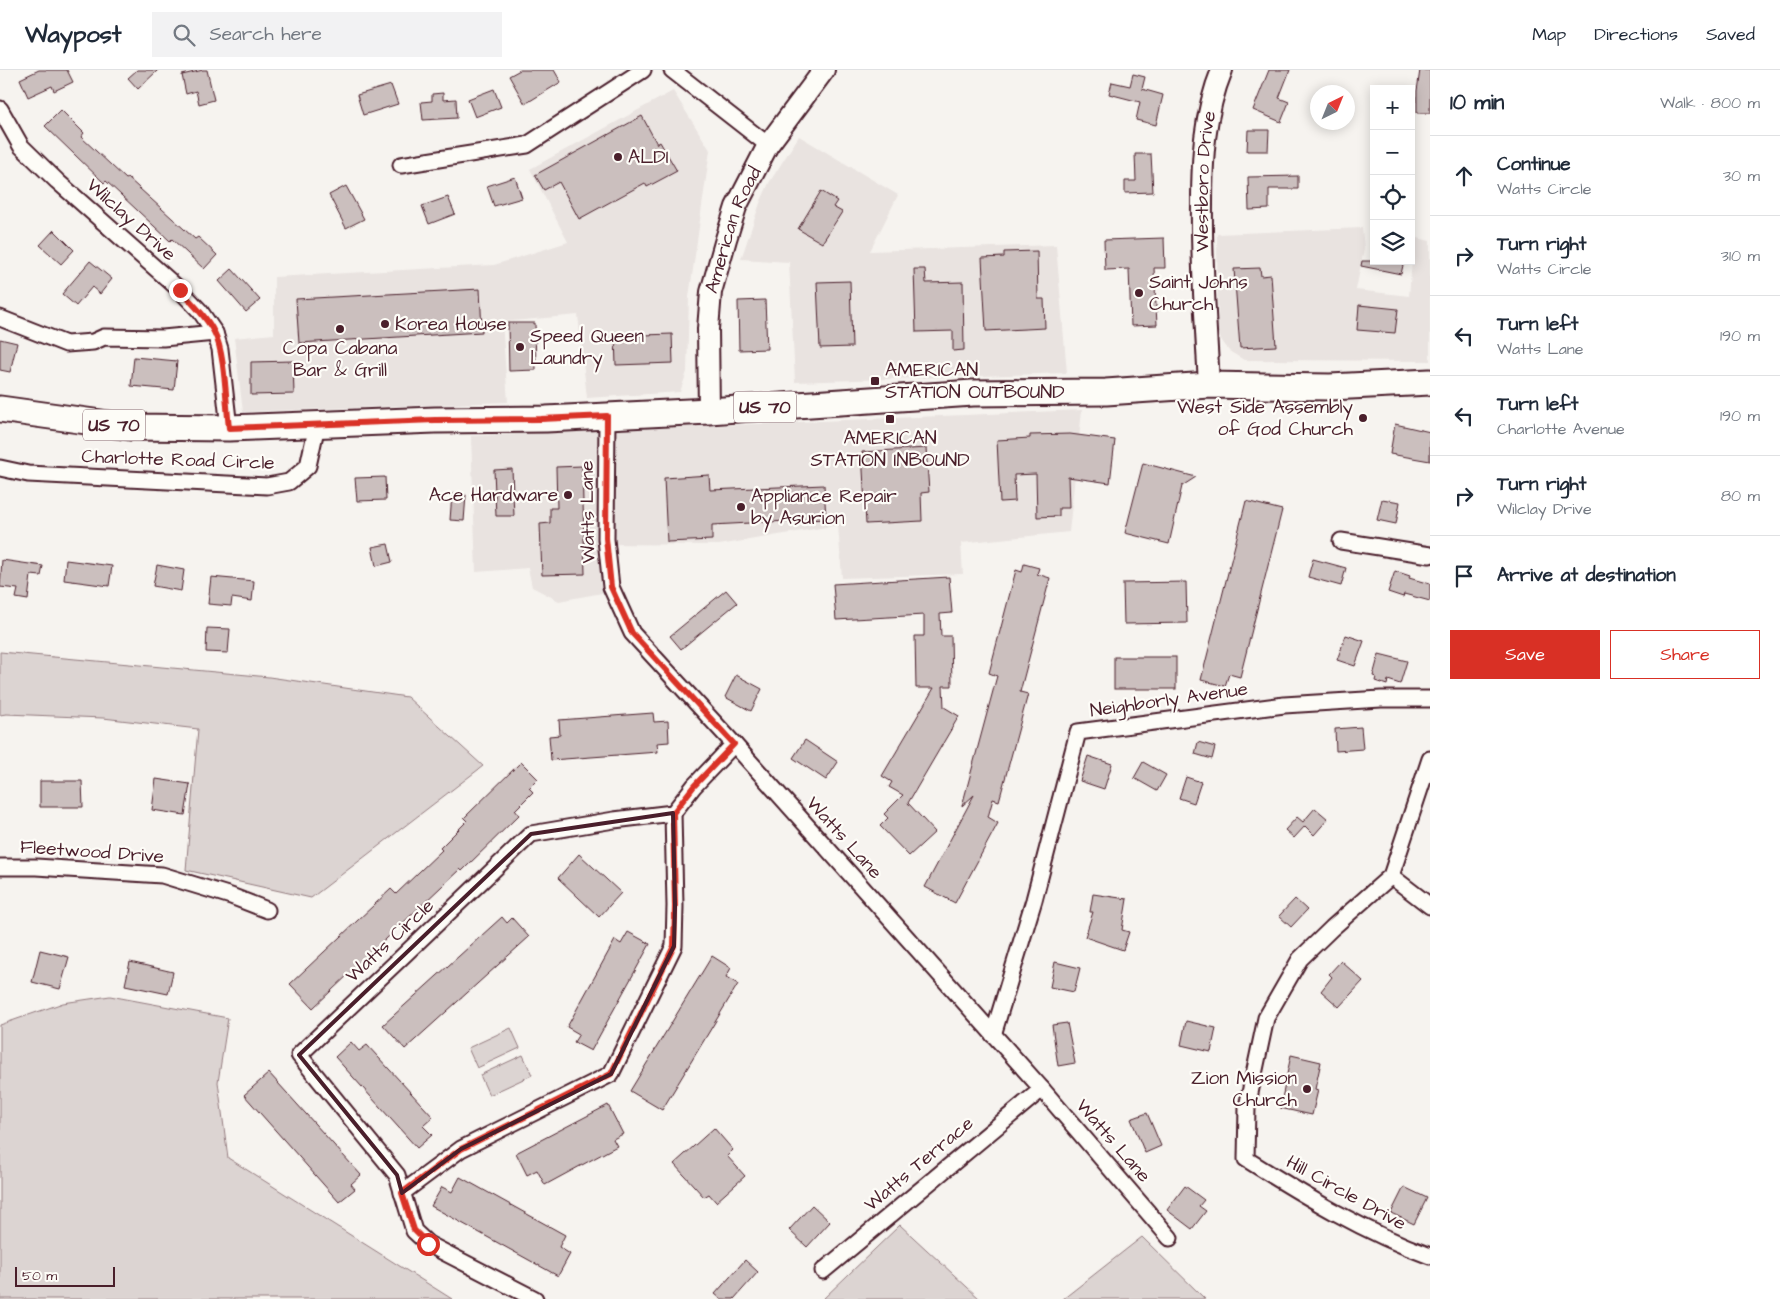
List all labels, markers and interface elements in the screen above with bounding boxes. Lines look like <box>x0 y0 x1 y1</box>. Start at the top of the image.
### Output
search box <box>152 12 502 57</box>
text: Waypost <box>25 18 122 52</box>
icon: search <box>170 21 198 49</box>
text: Search here <box>210 21 322 48</box>
text: Map <box>1532 22 1566 47</box>
text: Directions <box>1594 22 1678 47</box>
text: Saved <box>1706 22 1755 47</box>
north arrow <box>1310 85 1355 130</box>
map controls <box>1370 85 1415 265</box>
button: + <box>1370 85 1415 130</box>
text: 10 min <box>1450 88 1504 117</box>
text: Walk · 800 m <box>1660 92 1760 114</box>
street label: Westboro Drive <box>1188 108 1223 252</box>
button: − <box>1370 130 1415 175</box>
place label: ALDI <box>628 144 669 171</box>
marker: ALDI <box>612 151 624 163</box>
text: Continue <box>1497 151 1571 178</box>
street label: American Road <box>698 162 768 296</box>
icon: ahead <box>1450 162 1478 190</box>
text: 30 m <box>1723 165 1760 187</box>
street label: Wilclay Drive <box>80 172 182 268</box>
button: locate <box>1370 175 1415 220</box>
text: Watts Circle <box>1497 178 1591 200</box>
button: layers <box>1370 220 1415 265</box>
text: Turn right <box>1497 231 1586 258</box>
icon: right <box>1450 242 1478 270</box>
text: 310 m <box>1721 245 1760 267</box>
text: Watts Circle <box>1497 258 1591 280</box>
place label: Saint Johns Church <box>1149 269 1248 318</box>
route end <box>169 279 192 302</box>
marker: Saint Johns Church <box>1133 287 1145 299</box>
place label: Korea House <box>395 311 507 338</box>
text: Turn left <box>1497 311 1578 338</box>
marker: Korea House <box>379 318 391 330</box>
icon: left <box>1450 322 1478 350</box>
marker: Copa Cabana Bar & Grill <box>334 323 346 335</box>
place label: Speed Queen Laundry <box>530 323 644 373</box>
text: 190 m <box>1720 325 1760 347</box>
place label: Copa Cabana Bar & Grill <box>283 335 398 384</box>
text: Watts Lane <box>1497 338 1583 360</box>
marker: Speed Queen Laundry <box>514 341 526 353</box>
place label: AMERICAN STATION OUTBOUND <box>885 357 1065 406</box>
marker: AMERICAN STATION OUTBOUND <box>869 375 881 387</box>
text: Turn left <box>1497 391 1578 418</box>
road number: US 70 <box>734 392 796 422</box>
place label: West Side Assembly of God Church <box>1177 394 1354 443</box>
icon: left <box>1450 402 1478 430</box>
text: 190 m <box>1720 405 1760 427</box>
road number: US 70 <box>83 410 145 440</box>
marker: West Side Assembly of God Church <box>1357 412 1369 424</box>
marker: AMERICAN STATION INBOUND <box>884 413 896 425</box>
text: Charlotte Avenue <box>1497 418 1625 440</box>
place label: AMERICAN STATION INBOUND <box>810 425 970 474</box>
street label: Charlotte Road Circle <box>81 443 275 477</box>
street label: Watts Lane <box>574 460 602 564</box>
text: Turn right <box>1497 471 1586 498</box>
place label: Ace Hardware <box>429 482 558 509</box>
icon: right <box>1450 482 1478 510</box>
place label: Appliance Repair by Asurion <box>751 483 897 533</box>
text: 80 m <box>1721 485 1760 507</box>
marker: Ace Hardware <box>562 489 574 501</box>
text: Wilclay Drive <box>1497 498 1592 520</box>
marker: Appliance Repair by Asurion <box>735 501 747 513</box>
icon: arrive <box>1450 562 1478 590</box>
text: Arrive at destination <box>1497 562 1676 589</box>
button: Save <box>1450 630 1600 679</box>
button: Share <box>1610 630 1760 679</box>
street label: Neighborly Avenue <box>1088 676 1250 725</box>
street label: Watts Lane <box>800 791 888 885</box>
street label: Fleetwood Drive <box>19 834 165 870</box>
street label: Watts Circle <box>340 893 440 989</box>
place label: Zion Mission Church <box>1191 1065 1298 1114</box>
marker: Zion Mission Church <box>1301 1083 1313 1095</box>
street label: Watts Lane <box>1069 1093 1157 1189</box>
street label: Watts Terrace <box>859 1110 979 1218</box>
street label: Hill Circle Drive <box>1281 1149 1411 1237</box>
route start <box>417 1233 440 1256</box>
scale bar <box>15 1264 115 1287</box>
text: 50 m <box>22 1266 57 1286</box>

